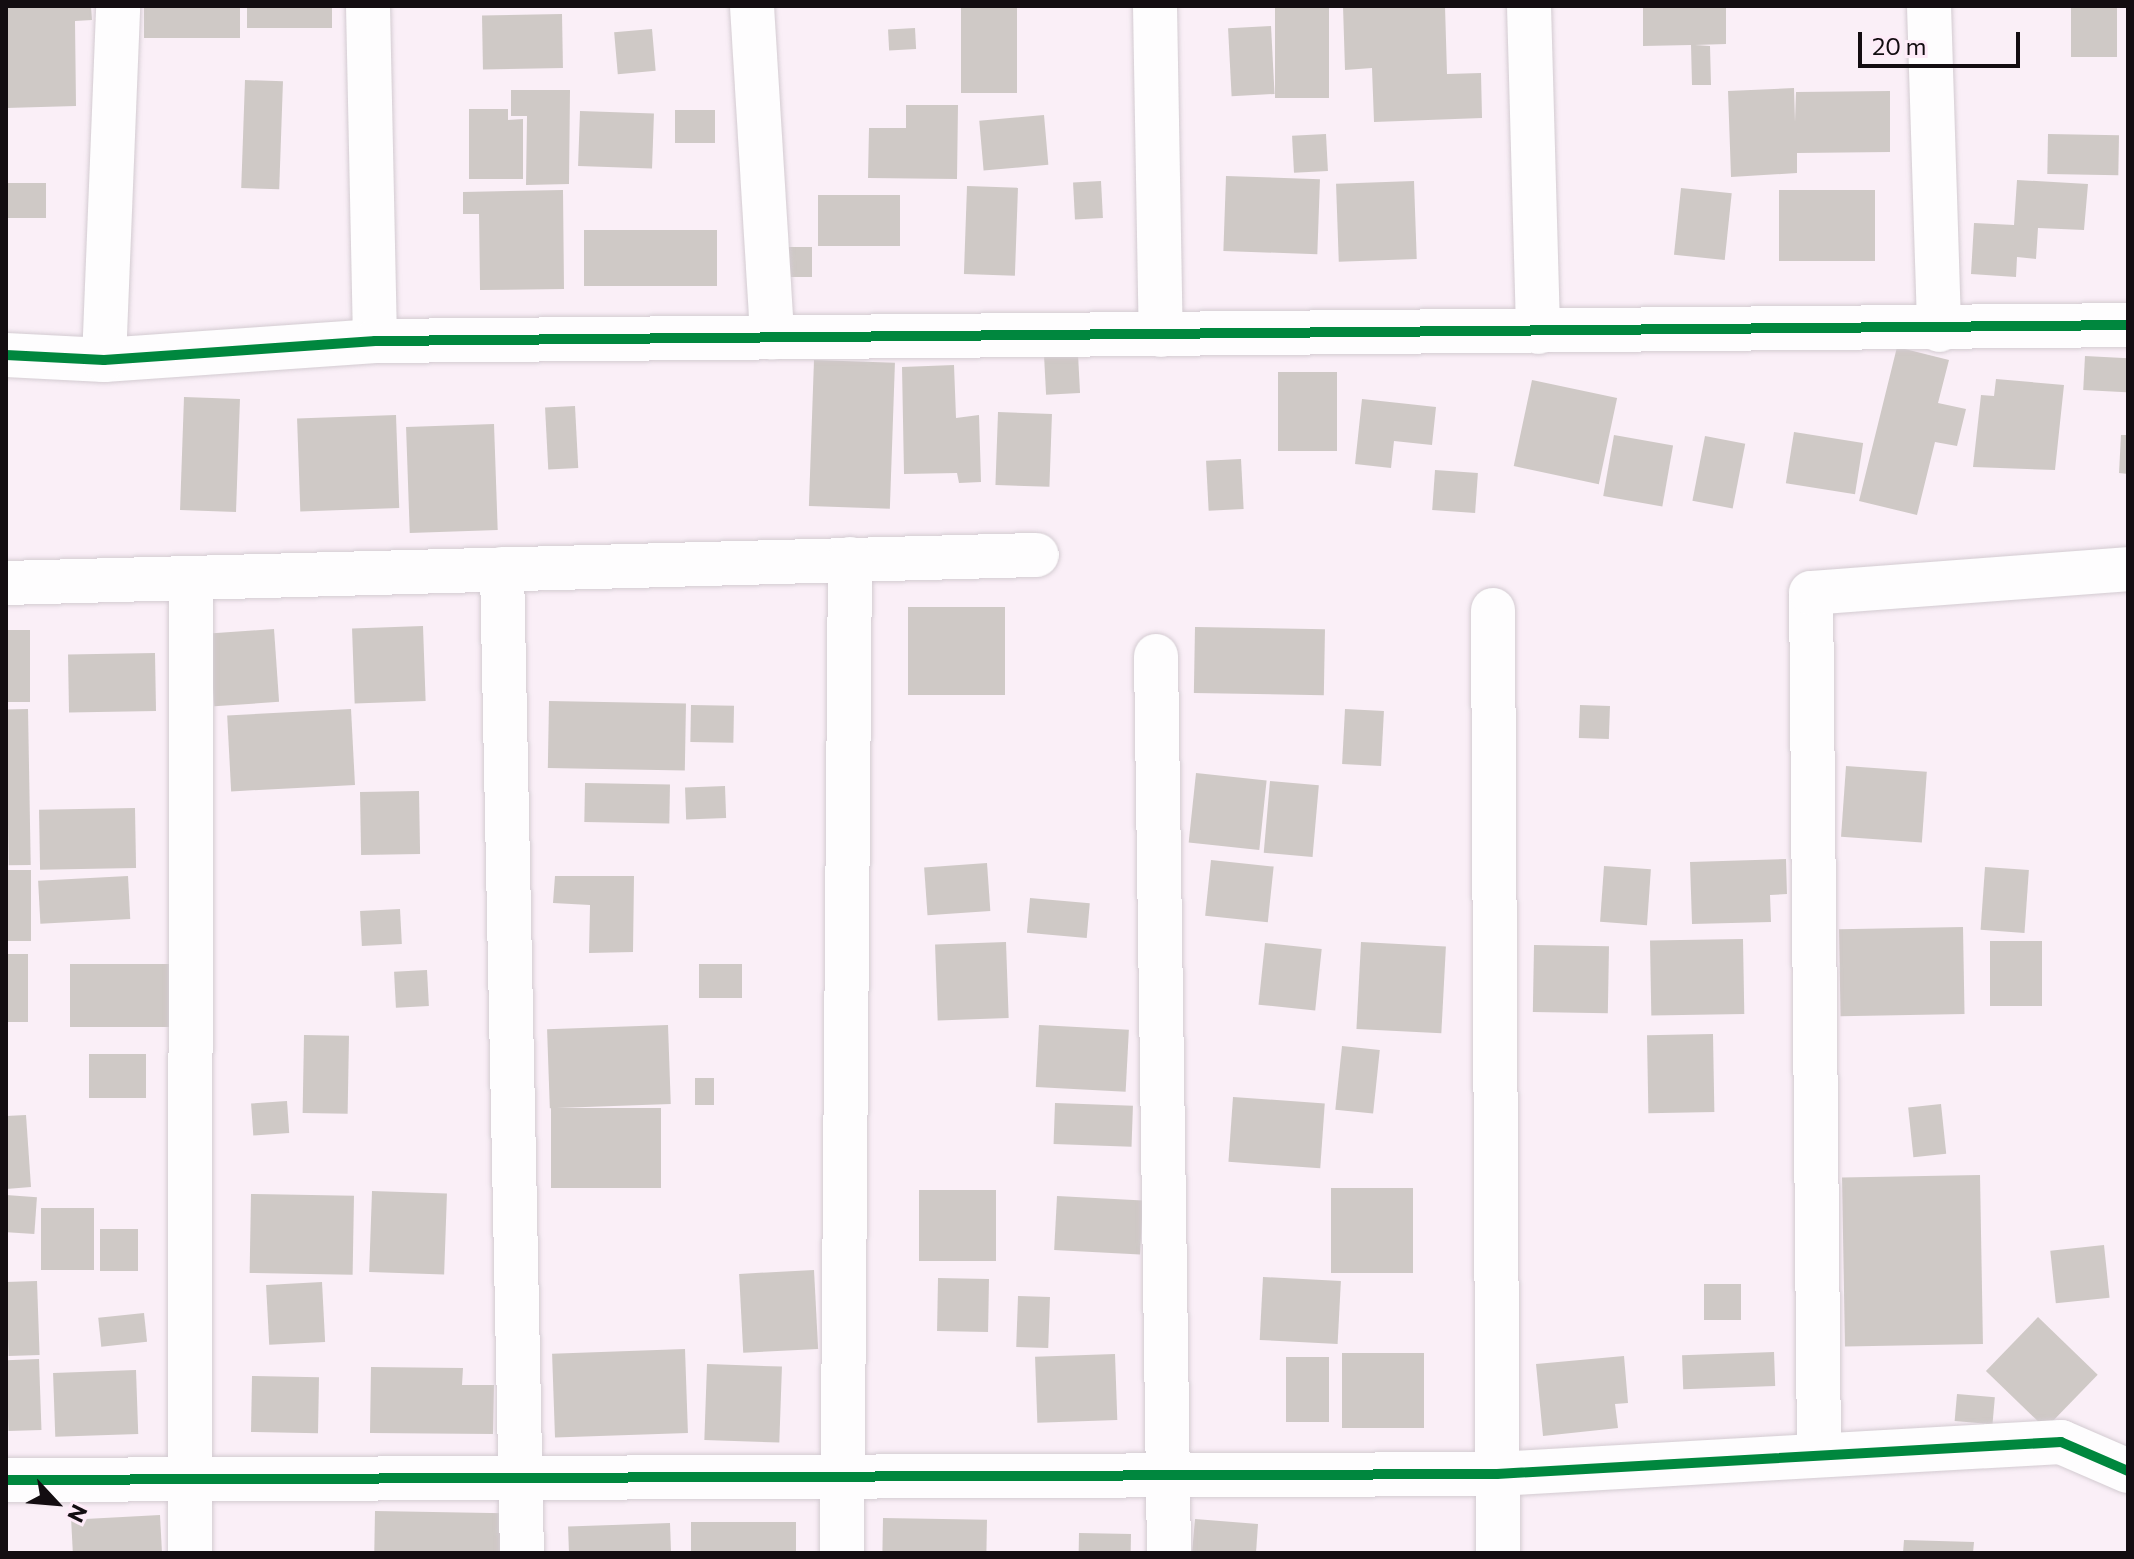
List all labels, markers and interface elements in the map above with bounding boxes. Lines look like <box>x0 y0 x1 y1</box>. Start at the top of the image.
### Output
scale bar <box>1862 16 2024 66</box>
text: 20 m <box>1872 31 1926 60</box>
north arrow <box>16 1463 96 1543</box>
text: N <box>62 1500 94 1527</box>

